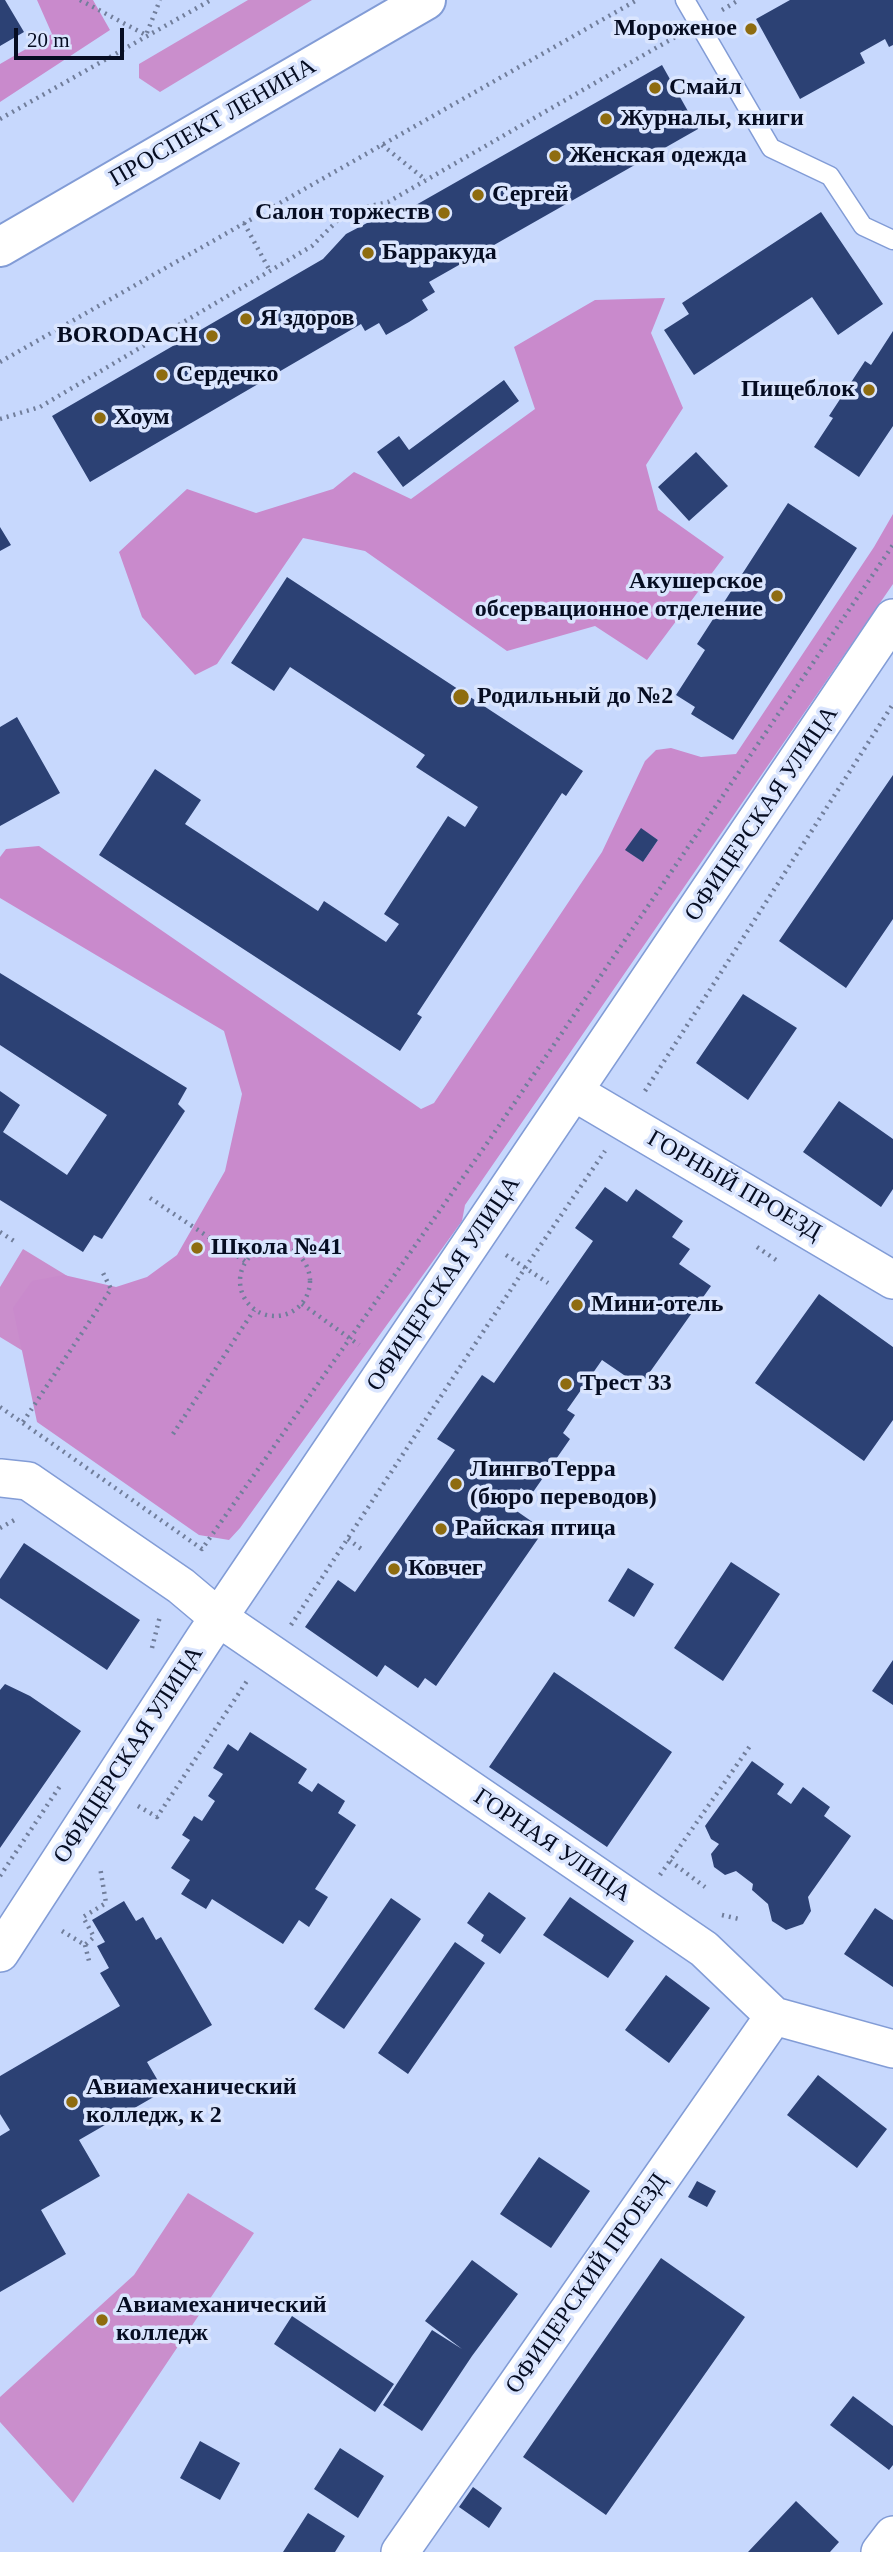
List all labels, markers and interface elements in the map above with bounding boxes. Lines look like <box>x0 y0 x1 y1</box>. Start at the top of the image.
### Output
scale bar <box>18 14 128 58</box>
place label: Мороженое <box>614 15 737 43</box>
marker: Мороженое <box>743 21 759 37</box>
text: 20 m <box>27 28 70 52</box>
street label: ПРОСПЕКТ ЛЕНИНА <box>105 52 321 194</box>
place label: Смайл <box>669 74 742 102</box>
marker: Смайл <box>647 80 663 96</box>
place label: Журналы, книги <box>620 105 804 133</box>
marker: Журналы, книги <box>598 111 614 127</box>
place label: Женская одежда <box>569 142 747 170</box>
marker: Женская одежда <box>547 148 563 164</box>
place label: Сергей <box>492 181 569 209</box>
marker: Сергей <box>470 187 486 203</box>
place label: Салон торжеств <box>255 199 430 227</box>
marker: Салон торжеств <box>436 205 452 221</box>
place label: Барракуда <box>382 239 497 267</box>
marker: Барракуда <box>360 245 376 261</box>
place label: Я здоров <box>260 305 354 333</box>
marker: Я здоров <box>238 311 254 327</box>
place label: BORODACH <box>57 322 198 350</box>
marker: BORODACH <box>204 328 220 344</box>
place label: Сердечко <box>176 361 279 389</box>
marker: Сердечко <box>154 367 170 383</box>
place label: Пищеблок <box>741 376 855 404</box>
marker: Пищеблок <box>861 382 877 398</box>
place label: Хоум <box>114 404 170 432</box>
marker: Хоум <box>92 410 108 426</box>
place label: Акушерское обсервационное отделение <box>475 568 763 624</box>
marker: Акушерское обсервационное отделение <box>769 588 785 604</box>
place label: Родильный до №2 <box>477 683 673 711</box>
marker: Родильный до №2 <box>451 687 471 707</box>
street label: ОФИЦЕРСКАЯ УЛИЦА <box>679 701 845 927</box>
street label: ГОРНЫЙ ПРОЕЗД <box>642 1125 826 1247</box>
street label: ОФИЦЕРСКАЯ УЛИЦА <box>361 1171 527 1397</box>
place label: Школа №41 <box>211 1234 342 1262</box>
marker: Школа №41 <box>189 1240 205 1256</box>
place label: Мини-отель <box>591 1291 723 1319</box>
marker: Мини-отель <box>569 1297 585 1313</box>
place label: Трест 33 <box>580 1370 672 1398</box>
marker: Трест 33 <box>558 1376 574 1392</box>
place label: ЛингвоТерра (бюро переводов) <box>470 1456 657 1512</box>
marker: ЛингвоТерра (бюро переводов) <box>448 1476 464 1492</box>
place label: Райская птица <box>455 1515 616 1543</box>
marker: Райская птица <box>433 1521 449 1537</box>
place label: Ковчег <box>408 1555 483 1583</box>
marker: Ковчег <box>386 1561 402 1577</box>
street label: ОФИЦЕРСКАЯ УЛИЦА <box>48 1641 210 1869</box>
street label: ГОРНАЯ УЛИЦА <box>468 1783 636 1909</box>
place label: Авиамеханический колледж, к 2 <box>86 2074 297 2130</box>
marker: Авиамеханический колледж, к 2 <box>64 2094 80 2110</box>
street label: ОФИЦЕРСКИЙ ПРОЕЗД <box>500 2168 674 2400</box>
place label: Авиамеханический колледж <box>116 2292 327 2348</box>
marker: Авиамеханический колледж <box>94 2312 110 2328</box>

